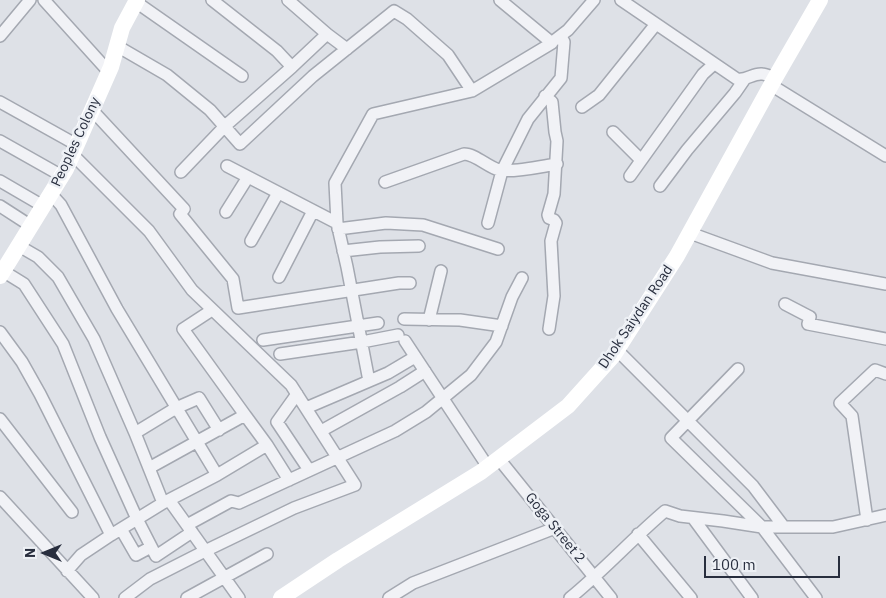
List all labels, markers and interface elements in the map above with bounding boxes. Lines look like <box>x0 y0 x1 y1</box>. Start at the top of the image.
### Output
street label: Peoples Colony <box>48 95 104 189</box>
street label: Dhok Saiydan Road <box>595 262 677 372</box>
street label: Goga Street 2 <box>521 489 589 567</box>
north arrow <box>20 528 70 578</box>
scale bar <box>706 546 842 578</box>
text: N <box>21 548 39 558</box>
text: 100 m <box>712 555 756 574</box>

